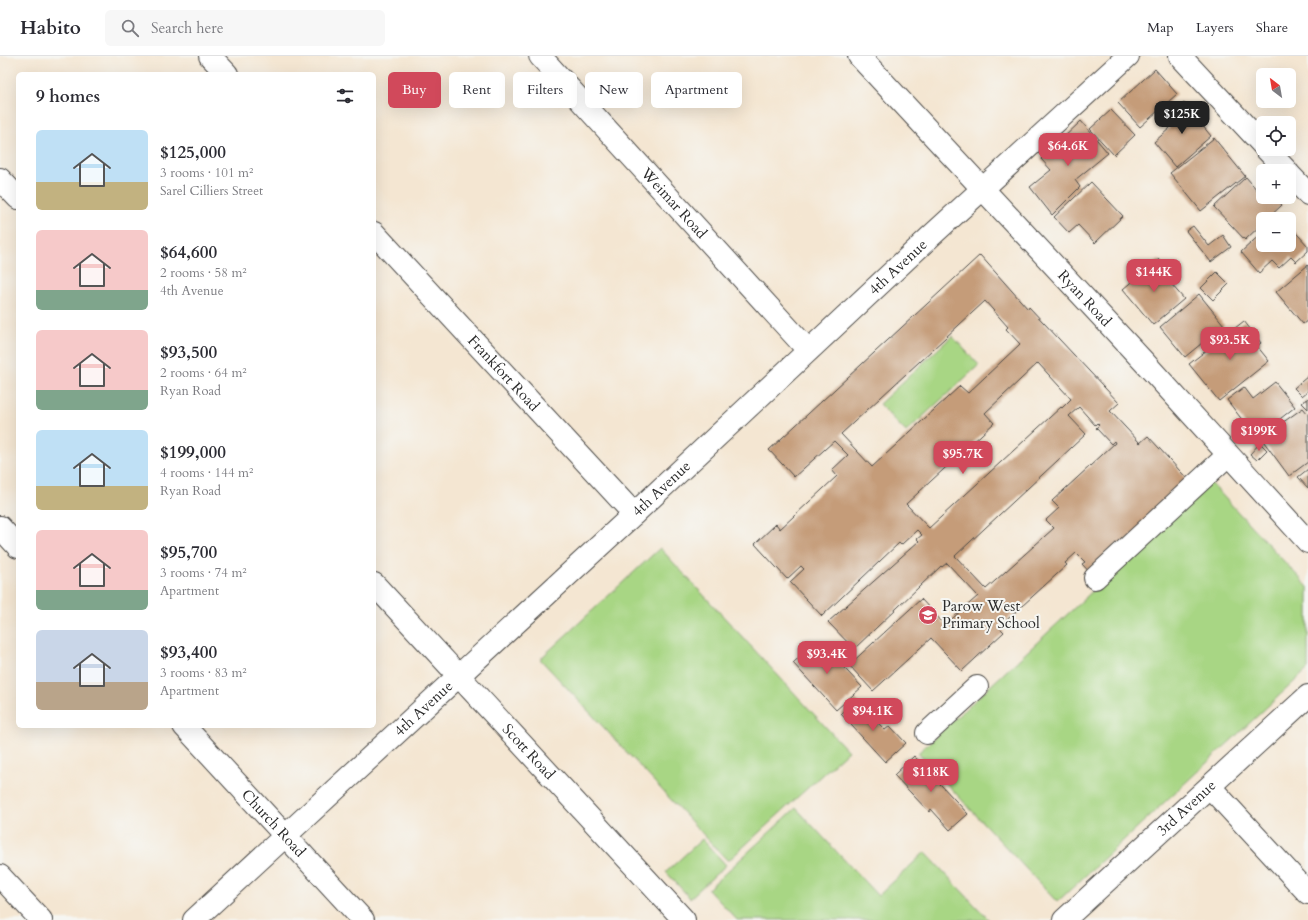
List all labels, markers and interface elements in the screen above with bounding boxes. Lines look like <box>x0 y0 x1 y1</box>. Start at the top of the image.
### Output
search box <box>105 10 385 46</box>
text: Habito <box>20 15 81 41</box>
icon: search <box>119 17 141 39</box>
text: Search here <box>151 18 224 38</box>
text: Map <box>1147 18 1174 37</box>
text: Layers <box>1196 18 1234 37</box>
text: Share <box>1256 18 1288 37</box>
north arrow <box>1256 68 1296 108</box>
map controls <box>1256 68 1296 252</box>
chip: Buy <box>388 72 441 108</box>
chip: Rent <box>449 72 505 108</box>
chip: Filters <box>513 72 577 108</box>
chip: New <box>585 72 643 108</box>
chip: Apartment <box>651 72 742 108</box>
text: 9 homes <box>36 85 100 108</box>
icon: filters <box>334 85 356 107</box>
pin: $125K <box>1154 101 1210 135</box>
text: $125K <box>1163 105 1201 123</box>
button: locate <box>1256 116 1296 156</box>
pin: $64.6K <box>1035 133 1101 167</box>
text: $64.6K <box>1048 137 1088 155</box>
text: $125,000 <box>160 141 226 164</box>
icon: home <box>68 146 116 194</box>
street label: Weimar Road <box>636 163 712 243</box>
text: 3 rooms · 101 m² <box>160 164 253 182</box>
button: + <box>1256 164 1296 204</box>
text: Sarel Cilliers Street <box>160 182 263 200</box>
button: − <box>1256 212 1296 252</box>
street label: 4th Avenue <box>864 235 932 299</box>
text: $64,600 <box>160 241 217 264</box>
icon: home <box>68 246 116 294</box>
pin: $144K <box>1126 259 1182 293</box>
text: $144K <box>1135 263 1173 281</box>
text: 2 rooms · 58 m² <box>160 264 247 282</box>
street label: Ryan Road <box>1053 266 1116 331</box>
text: 4th Avenue <box>160 282 224 300</box>
pin: $93.5K <box>1197 327 1263 361</box>
street label: Frankfort Road <box>463 331 544 416</box>
text: $93.5K <box>1210 331 1250 349</box>
text: $93,500 <box>160 341 217 364</box>
icon: home <box>68 346 116 394</box>
text: 2 rooms · 64 m² <box>160 364 247 382</box>
text: Ryan Road <box>160 382 221 400</box>
pin: $199K <box>1231 418 1287 452</box>
text: $199K <box>1240 422 1278 440</box>
text: $199,000 <box>160 441 226 464</box>
pin: $95.7K <box>930 441 996 475</box>
text: $95.7K <box>943 445 983 463</box>
icon: home <box>68 446 116 494</box>
street label: 4th Avenue <box>628 456 695 521</box>
text: 4 rooms · 144 m² <box>160 464 253 482</box>
text: Ryan Road <box>160 482 221 500</box>
text: $95,700 <box>160 541 217 564</box>
icon: home <box>68 546 116 594</box>
text: 3 rooms · 74 m² <box>160 564 247 582</box>
text: Apartment <box>160 582 219 600</box>
place label: Parow West Primary School <box>942 596 1040 633</box>
school or university icon: Parow West Primary School <box>917 604 939 626</box>
text: $93,400 <box>160 641 217 664</box>
pin: $93.4K <box>794 641 860 675</box>
text: $93.4K <box>807 645 847 663</box>
icon: home <box>68 646 116 694</box>
text: 3 rooms · 83 m² <box>160 664 247 682</box>
street label: 4th Avenue <box>390 676 457 741</box>
text: Apartment <box>160 682 219 700</box>
pin: $94.1K <box>840 698 906 732</box>
text: $94.1K <box>853 702 893 720</box>
street label: Scott Road <box>498 719 559 784</box>
pin: $118K <box>903 759 959 793</box>
text: $118K <box>912 763 950 781</box>
street label: 3rd Avenue <box>1152 775 1220 840</box>
street label: Church Road <box>237 785 310 861</box>

